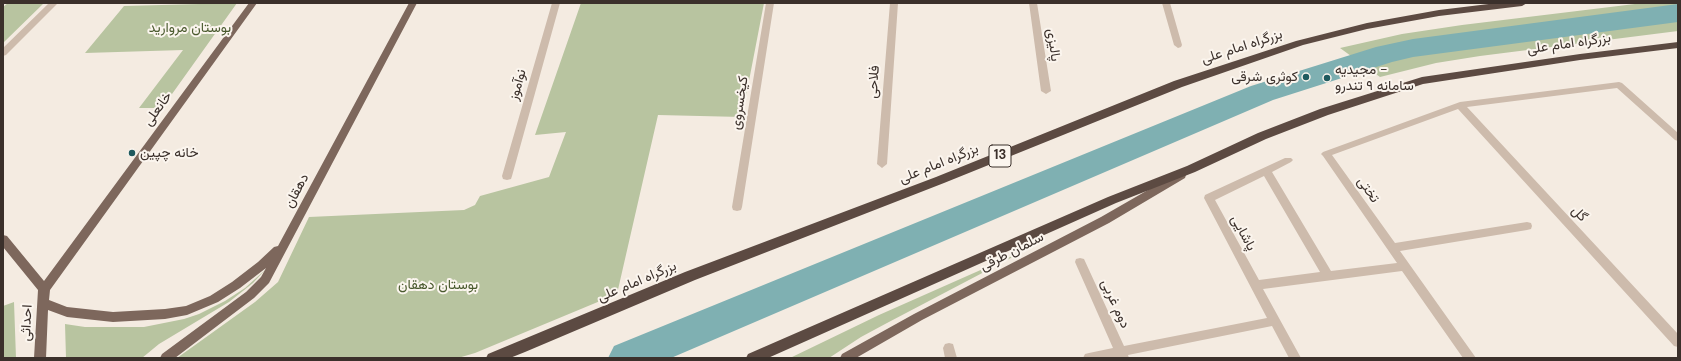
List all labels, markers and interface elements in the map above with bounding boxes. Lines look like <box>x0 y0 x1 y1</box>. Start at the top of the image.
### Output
park label: بوستان مروارید <box>149 20 231 36</box>
street label: بزرگراه امام علی <box>1199 26 1285 68</box>
street label: پالیزی <box>1042 28 1064 62</box>
street label: بزرگراه امام علی <box>1526 30 1612 58</box>
place label: مجیدیه - سامانه ۹ تندرو <box>1335 62 1414 94</box>
street label: فلاحی <box>864 65 884 99</box>
street label: نوآموز <box>506 67 530 103</box>
place label: کوثری شرقی <box>1231 69 1298 85</box>
marker: کوثری شرقی <box>1301 72 1311 82</box>
marker: مجیدیه - سامانه ۹ تندرو <box>1322 73 1332 83</box>
street label: کیخسروی <box>727 75 753 131</box>
street label: خانعلی <box>140 88 176 130</box>
street label: بزرگراه امام علی <box>897 140 981 188</box>
place label: خانه چپین <box>140 145 199 161</box>
road number: 13 <box>989 145 1011 167</box>
marker: خانه چپین <box>127 148 137 158</box>
street label: دهقان <box>281 171 313 211</box>
street label: تختی <box>1353 174 1383 206</box>
street label: گل <box>1568 203 1590 225</box>
street label: پاشایی <box>1227 212 1259 254</box>
street label: سلمان طرقی <box>977 229 1047 275</box>
street label: بزرگراه امام علی <box>595 258 679 306</box>
park label: بوستان دهقان <box>398 277 478 293</box>
street label: دوم غربی <box>1097 277 1133 331</box>
street label: احداثی <box>18 304 36 342</box>

